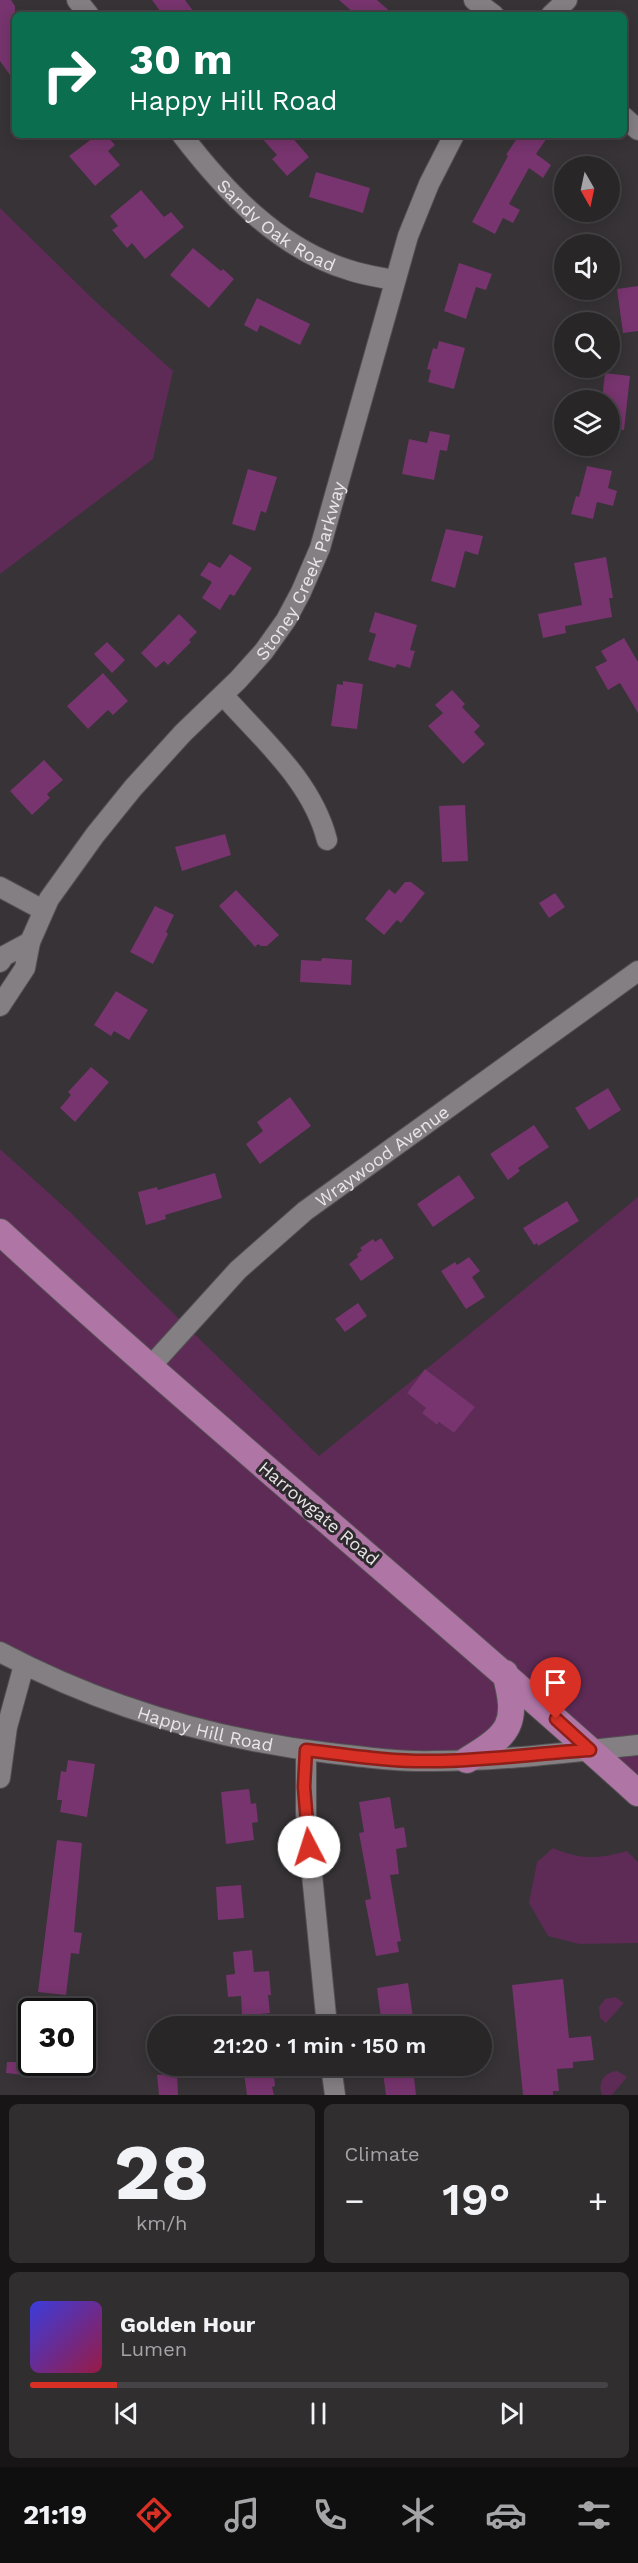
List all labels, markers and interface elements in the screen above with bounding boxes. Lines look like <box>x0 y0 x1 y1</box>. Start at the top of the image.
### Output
text: 30 m <box>129 35 233 84</box>
icon: right <box>30 36 108 114</box>
text: Happy Hill Road <box>129 85 338 117</box>
north arrow <box>554 156 620 222</box>
map controls <box>554 156 620 456</box>
street label: Sandy Oak Road <box>213 174 339 275</box>
button: sound <box>554 234 620 300</box>
button: search <box>554 312 620 378</box>
button: layers <box>554 390 620 456</box>
street label: Stoney Creek Parkway <box>251 478 349 664</box>
street label: Wraywood Avenue <box>311 1100 453 1211</box>
street label: Harrowgate Road <box>255 1457 383 1569</box>
pin <box>530 1657 581 1719</box>
icon: arrive <box>539 1666 572 1699</box>
street label: Happy Hill Road <box>135 1701 275 1755</box>
position arrow <box>277 1815 341 1879</box>
speed limit sign: 30 <box>18 1998 96 2076</box>
text: 21:20 · 1 min · 150 m <box>213 2033 426 2058</box>
text: 28 <box>114 2126 209 2218</box>
text: Climate <box>345 2142 420 2166</box>
text: 19° <box>442 2173 510 2226</box>
text: − <box>345 2181 364 2220</box>
text: + <box>588 2181 608 2220</box>
text: km/h <box>136 2211 188 2235</box>
text: Golden Hour <box>120 2312 255 2337</box>
text: Lumen <box>120 2337 187 2361</box>
icon: previous <box>110 2397 143 2430</box>
icon: pause <box>302 2397 335 2430</box>
icon: next <box>495 2397 528 2430</box>
icon: directions <box>133 2494 175 2536</box>
icon: music <box>221 2494 263 2536</box>
icon: phone <box>309 2494 351 2536</box>
icon: climate <box>397 2494 439 2536</box>
icon: car <box>485 2494 527 2536</box>
icon: filters <box>573 2494 615 2536</box>
text: 21:19 <box>23 2499 87 2531</box>

